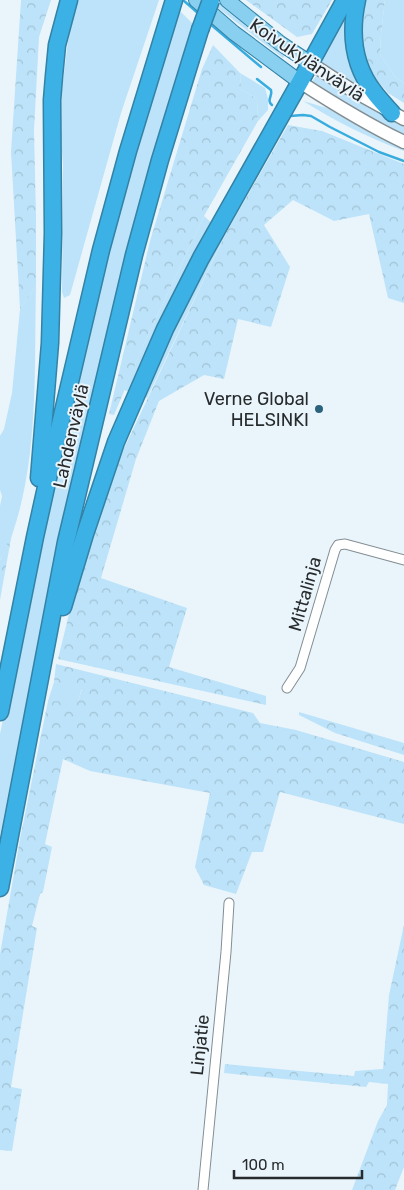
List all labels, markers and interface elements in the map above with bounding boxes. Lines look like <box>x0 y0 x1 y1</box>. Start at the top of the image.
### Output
street label: Koivukylänväylä <box>245 14 369 106</box>
street label: Lahdenväylä <box>48 382 94 490</box>
place label: Verne Global HELSINKI <box>204 388 309 431</box>
marker: Verne Global HELSINKI <box>313 403 325 415</box>
street label: Mittalinja <box>284 554 326 634</box>
street label: Linjatie <box>186 1013 214 1077</box>
scale bar <box>234 1148 362 1180</box>
text: 100 m <box>242 1156 284 1174</box>

